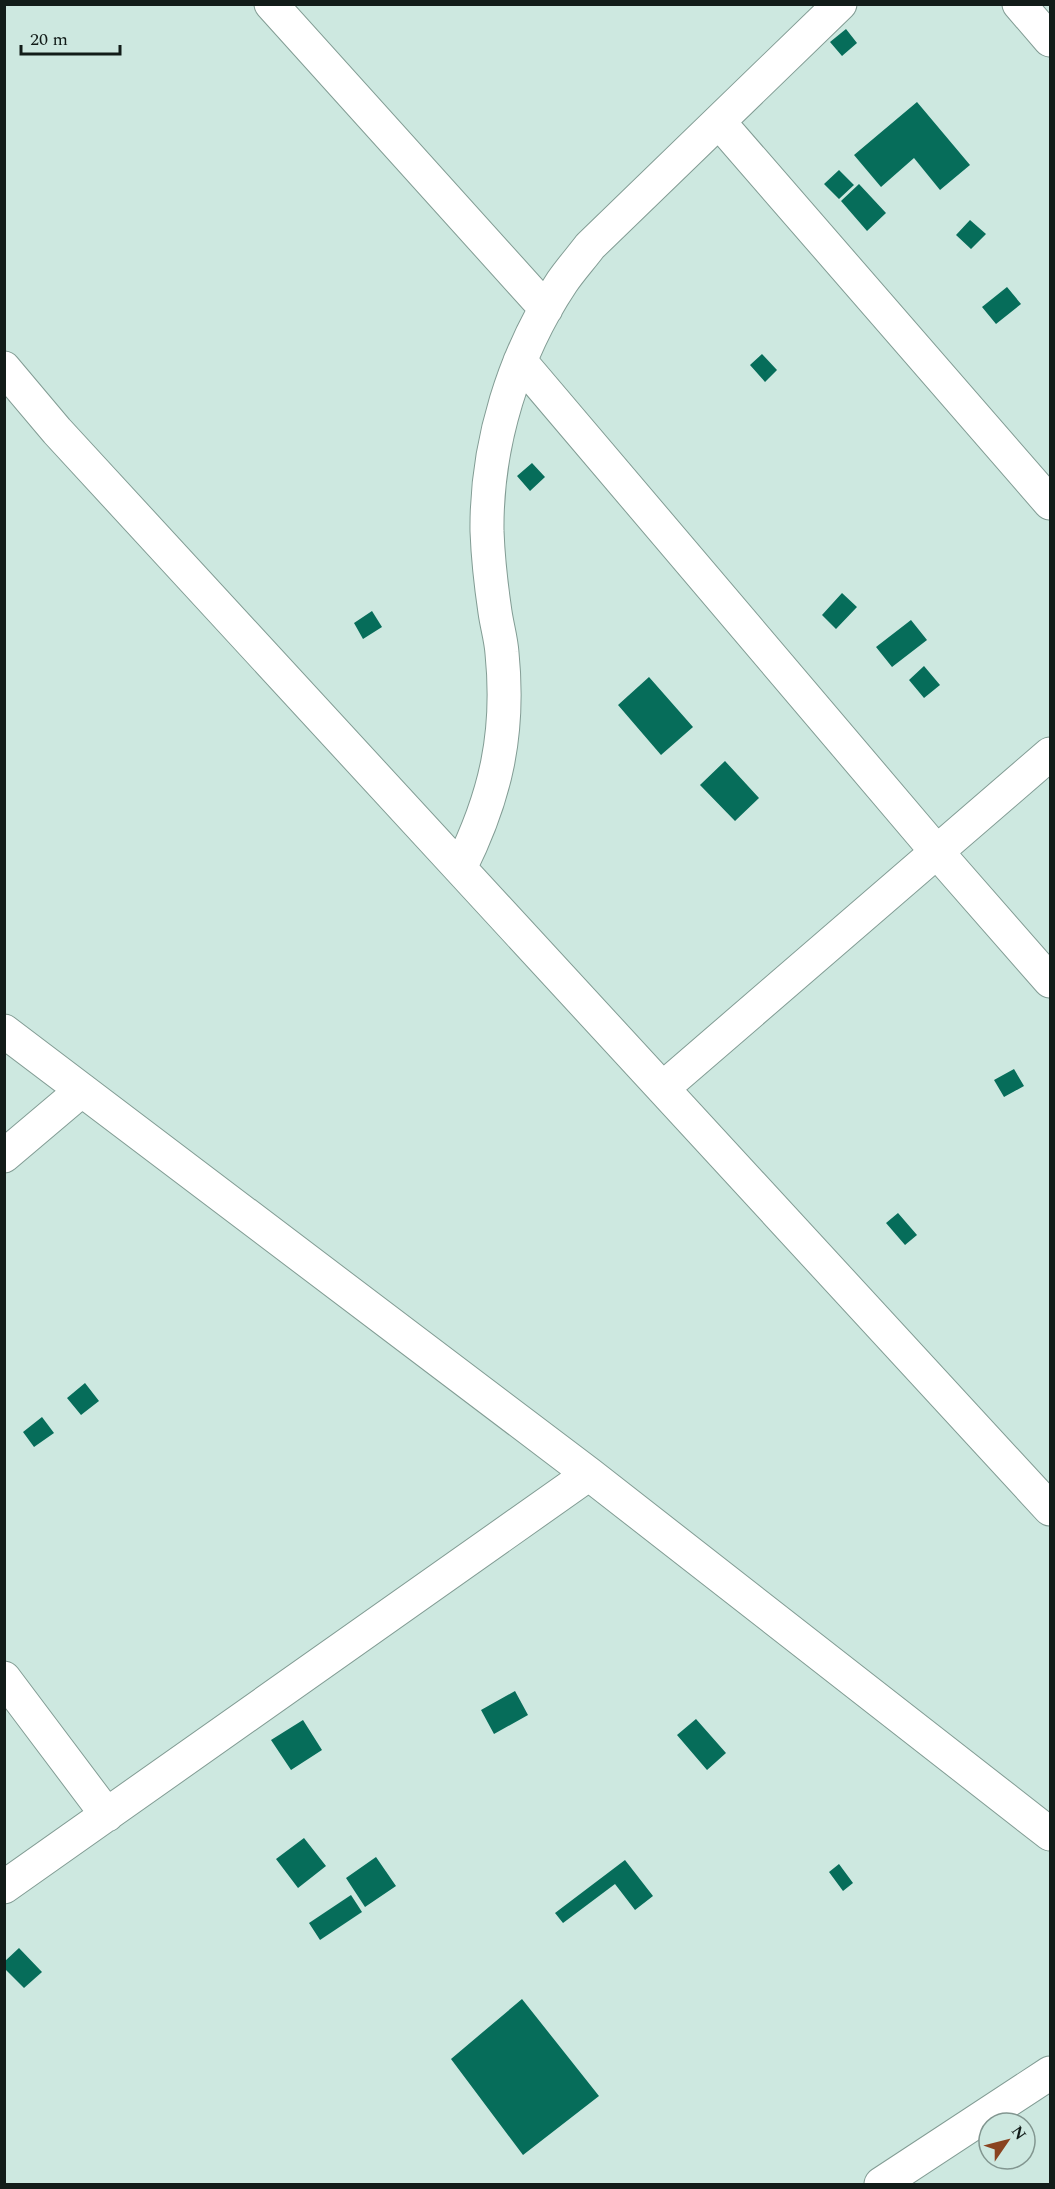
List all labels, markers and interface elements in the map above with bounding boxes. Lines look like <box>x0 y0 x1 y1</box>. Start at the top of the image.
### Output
scale bar <box>21 18 120 56</box>
text: 20 m <box>30 26 68 53</box>
north arrow <box>977 2111 1037 2171</box>
text: N <box>1005 2121 1032 2145</box>

